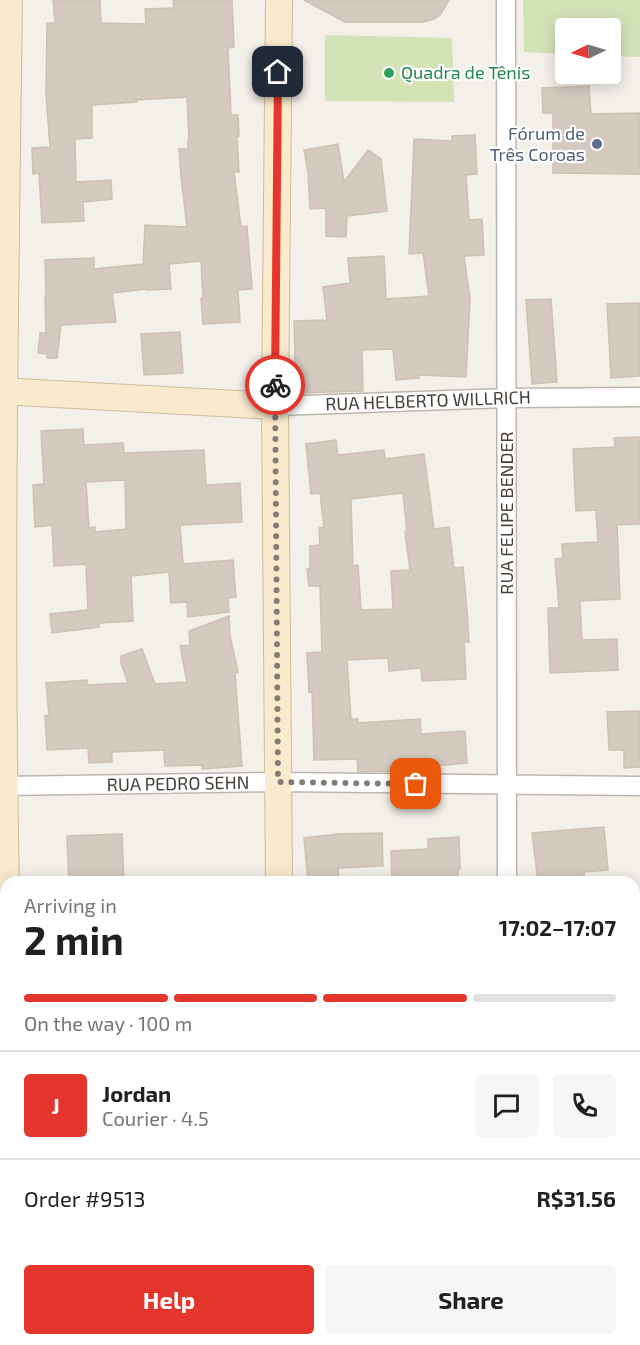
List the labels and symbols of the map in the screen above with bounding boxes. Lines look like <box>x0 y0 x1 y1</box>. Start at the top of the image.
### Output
north arrow <box>555 18 621 84</box>
pin <box>252 46 303 97</box>
place label: Quadra de Tênis <box>401 61 530 83</box>
marker: Quadra de Tênis <box>382 66 396 80</box>
place label: Fórum de Três Coroas <box>490 122 585 165</box>
marker: Fórum de Três Coroas <box>590 137 604 151</box>
courier <box>245 355 305 415</box>
street label: RUA HELBERTO WILLRICH <box>325 385 531 415</box>
street label: RUA FELIPE BENDER <box>495 431 517 595</box>
pin <box>390 758 441 809</box>
street label: RUA PEDRO SEHN <box>107 771 249 795</box>

